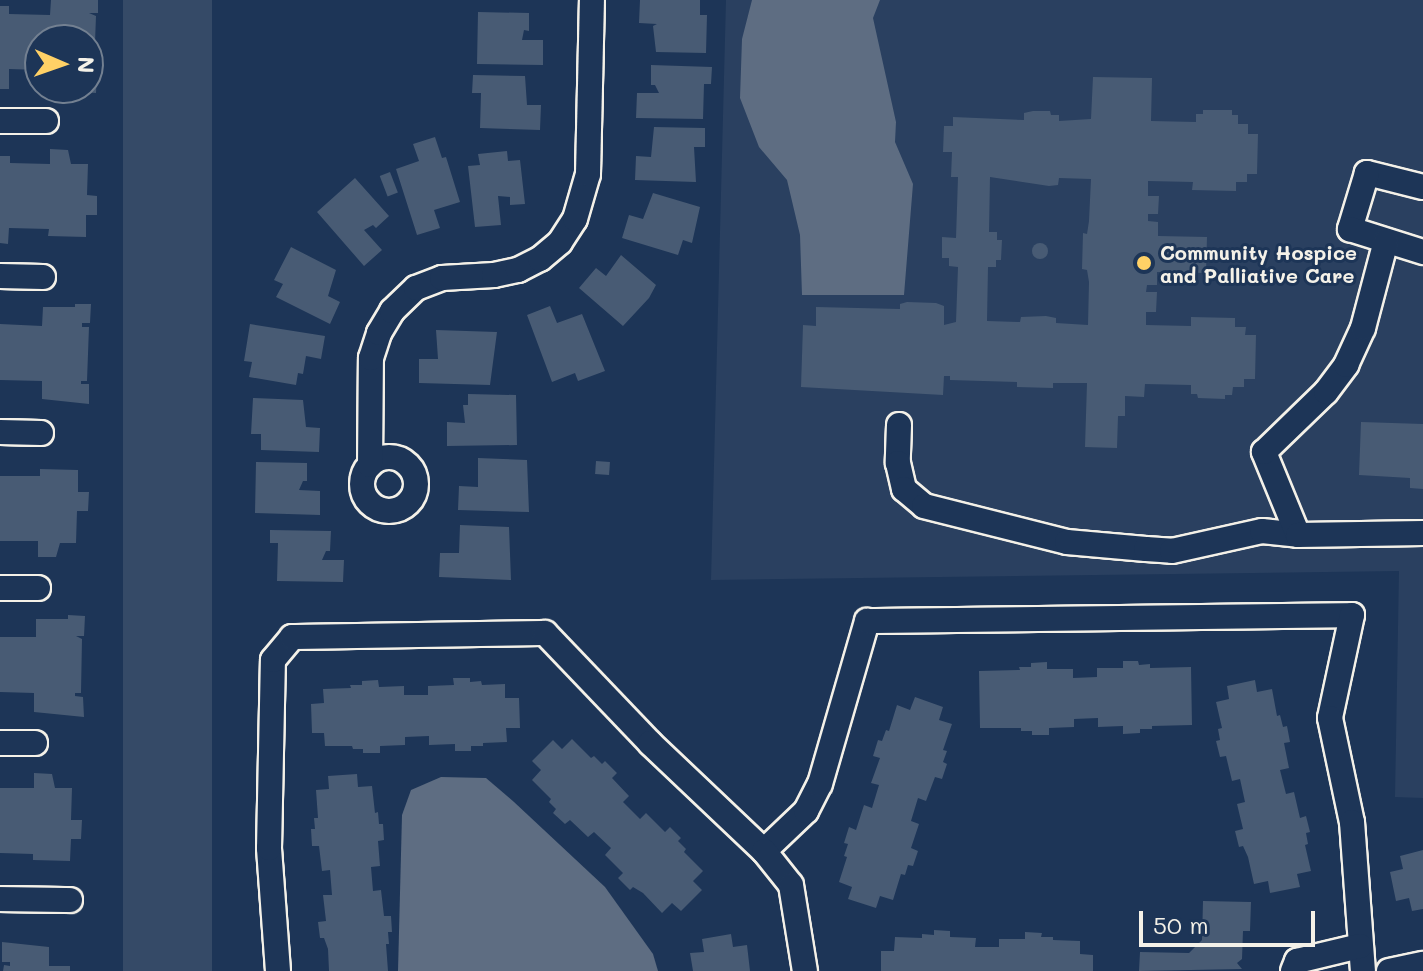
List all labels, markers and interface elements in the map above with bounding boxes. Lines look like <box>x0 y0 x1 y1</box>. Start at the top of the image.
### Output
north arrow <box>24 24 104 104</box>
text: N <box>72 56 101 74</box>
place label: Community Hospice and Palliative Care <box>1160 240 1357 287</box>
marker: Community Hospice and Palliative Care <box>1135 254 1153 272</box>
scale bar <box>1143 895 1319 945</box>
text: 50 m <box>1153 909 1209 940</box>

